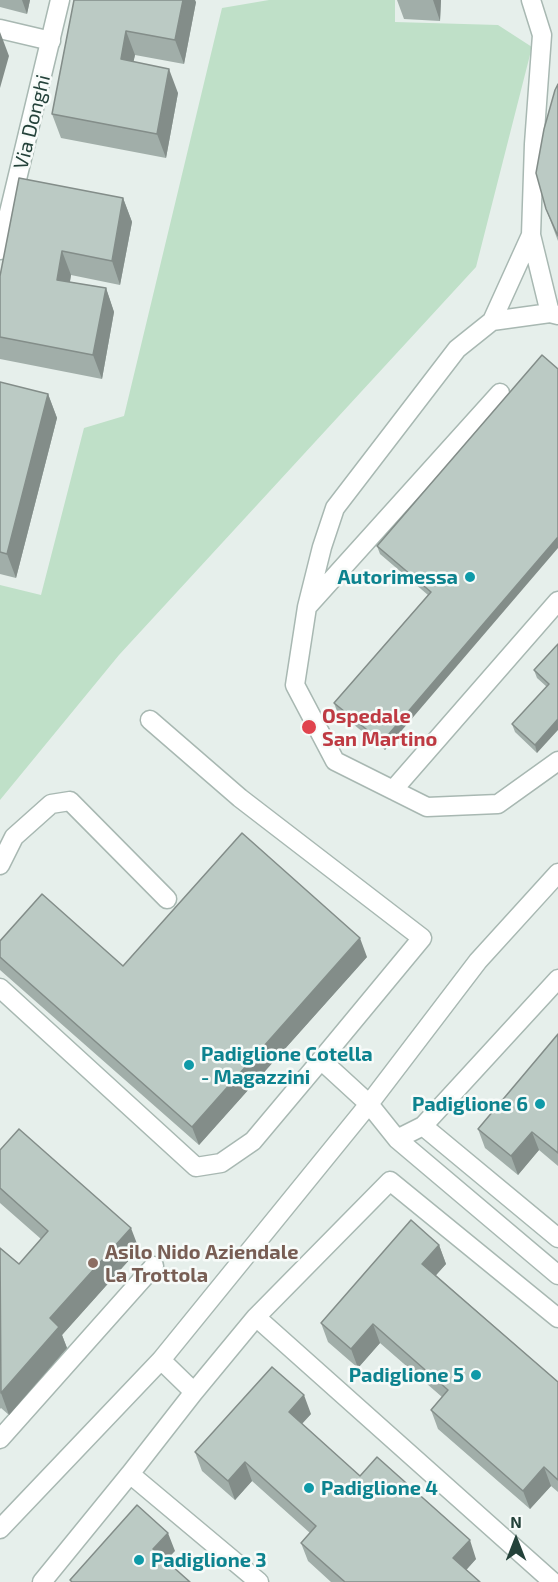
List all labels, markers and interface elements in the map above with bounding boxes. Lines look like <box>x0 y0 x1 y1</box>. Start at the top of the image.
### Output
street label: Via Donghi <box>9 72 55 172</box>
place label: Autorimessa <box>337 565 458 589</box>
marker: Autorimessa <box>463 570 477 584</box>
place label: Ospedale San Martino <box>322 704 437 751</box>
marker: Ospedale San Martino <box>300 718 318 736</box>
place label: Padiglione Cotella - Magazzini <box>201 1042 373 1089</box>
marker: Padiglione Cotella - Magazzini <box>182 1058 196 1072</box>
place label: Padiglione 6 <box>412 1092 528 1116</box>
marker: Padiglione 6 <box>533 1097 547 1111</box>
place label: Asilo Nido Aziendale La Trottola <box>105 1240 298 1287</box>
marker: Asilo Nido Aziendale La Trottola <box>86 1256 100 1270</box>
place label: Padiglione 5 <box>349 1363 464 1387</box>
marker: Padiglione 5 <box>469 1368 483 1382</box>
place label: Padiglione 4 <box>321 1476 438 1500</box>
marker: Padiglione 4 <box>302 1481 316 1495</box>
north arrow <box>486 1510 546 1570</box>
text: N <box>510 1512 522 1531</box>
place label: Padiglione 3 <box>151 1548 267 1572</box>
marker: Padiglione 3 <box>132 1553 146 1567</box>

